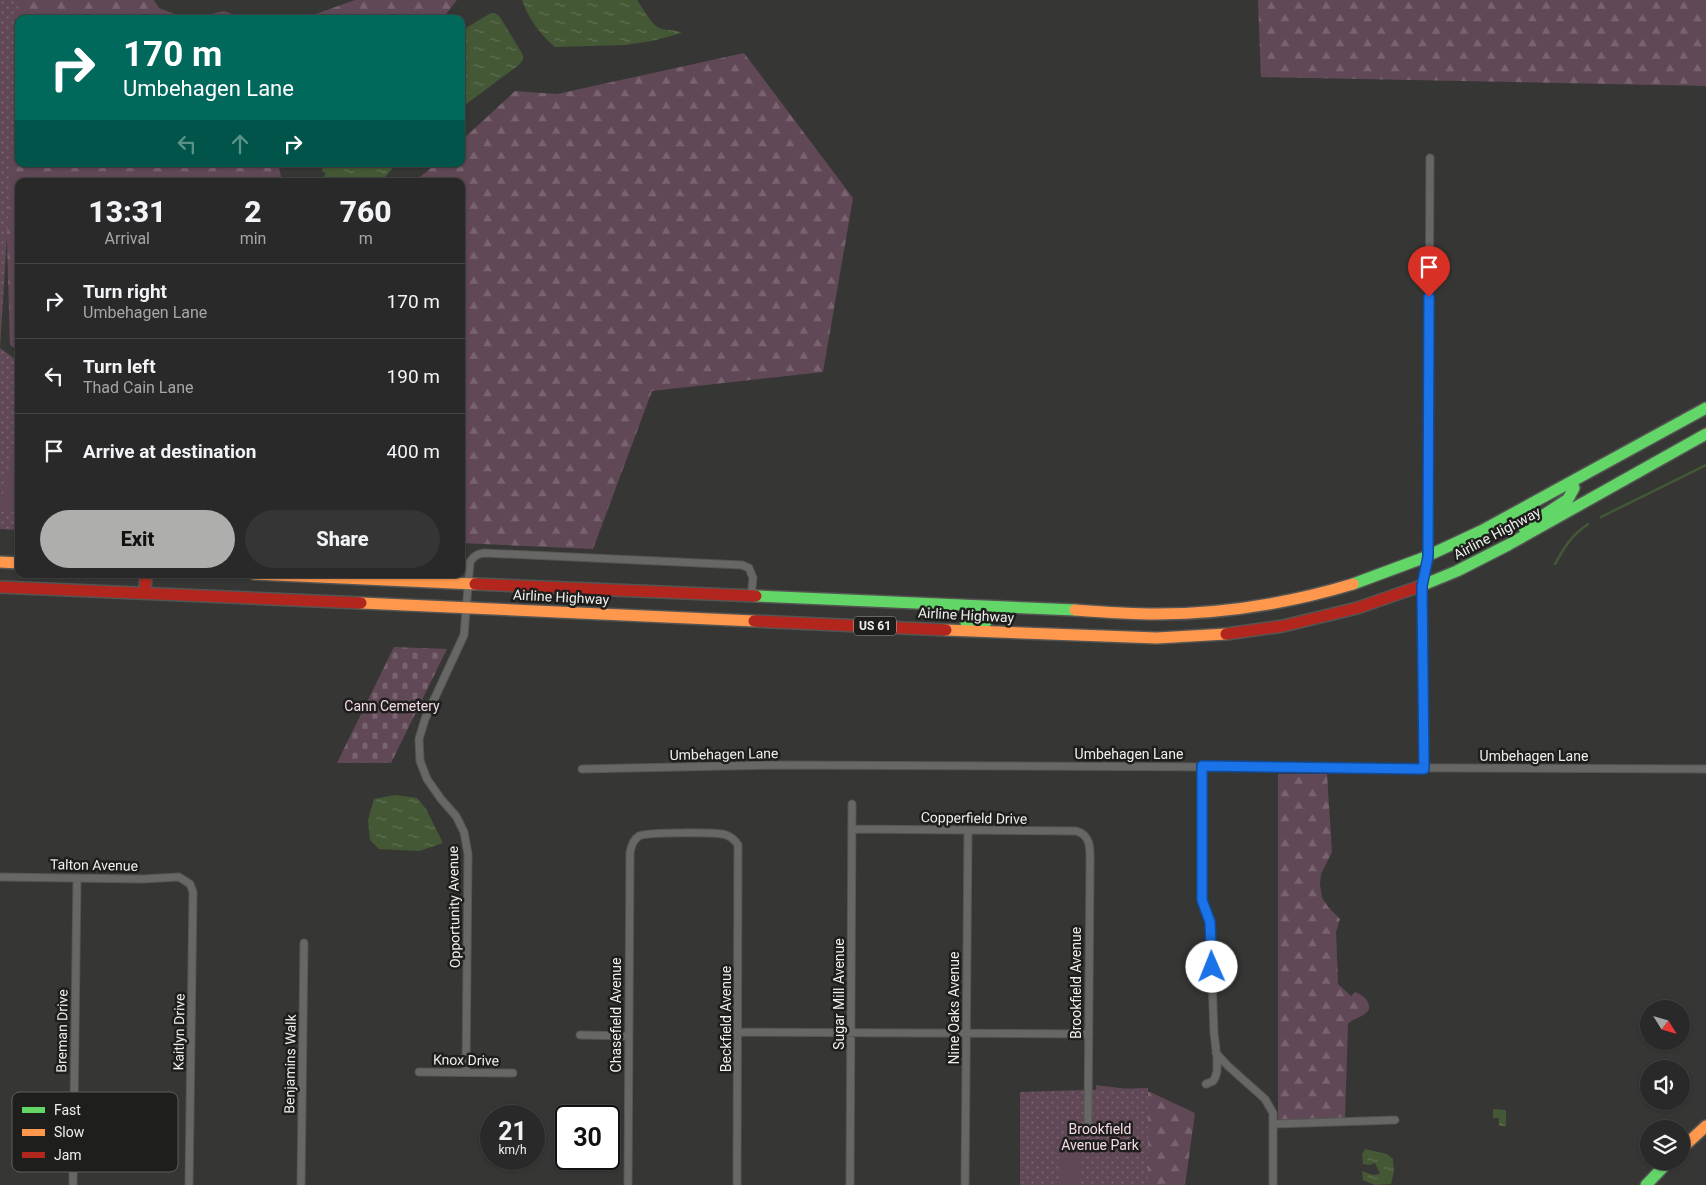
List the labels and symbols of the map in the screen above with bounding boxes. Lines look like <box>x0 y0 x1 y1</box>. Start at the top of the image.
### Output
pin <box>1408 246 1450 297</box>
street label: Airline Highway <box>1451 503 1544 563</box>
street label: Airline Highway <box>512 586 610 608</box>
street label: Airline Highway <box>917 604 1015 626</box>
road number: US 61 <box>854 616 896 636</box>
park label: Cann Cemetery <box>344 698 440 714</box>
street label: Umbehagen Lane <box>669 745 779 763</box>
street label: Umbehagen Lane <box>1075 746 1183 762</box>
street label: Umbehagen Lane <box>1480 748 1588 764</box>
street label: Copperfield Drive <box>921 809 1027 827</box>
street label: Opportunity Avenue <box>445 846 463 968</box>
street label: Talton Avenue <box>50 856 138 874</box>
street label: Brookfield Avenue <box>1068 927 1084 1039</box>
street label: Sugar Mill Avenue <box>831 938 847 1050</box>
position arrow <box>1185 940 1237 992</box>
street label: Nine Oaks Avenue <box>946 952 962 1064</box>
street label: Chasefield Avenue <box>608 958 624 1072</box>
street label: Beckfield Avenue <box>718 966 734 1072</box>
street label: Breman Drive <box>53 989 71 1073</box>
street label: Kaitlyn Drive <box>170 993 188 1071</box>
north arrow <box>1640 1000 1690 1050</box>
street label: Benjamins Walk <box>281 1013 299 1114</box>
street label: Knox Drive <box>433 1051 499 1069</box>
legend <box>12 1092 178 1172</box>
text: Fast <box>54 1102 81 1118</box>
speed limit sign: 30 <box>555 1105 620 1170</box>
park label: Brookfield Avenue Park <box>1061 1121 1140 1153</box>
text: Slow <box>54 1124 85 1140</box>
text: Jam <box>54 1147 82 1163</box>

